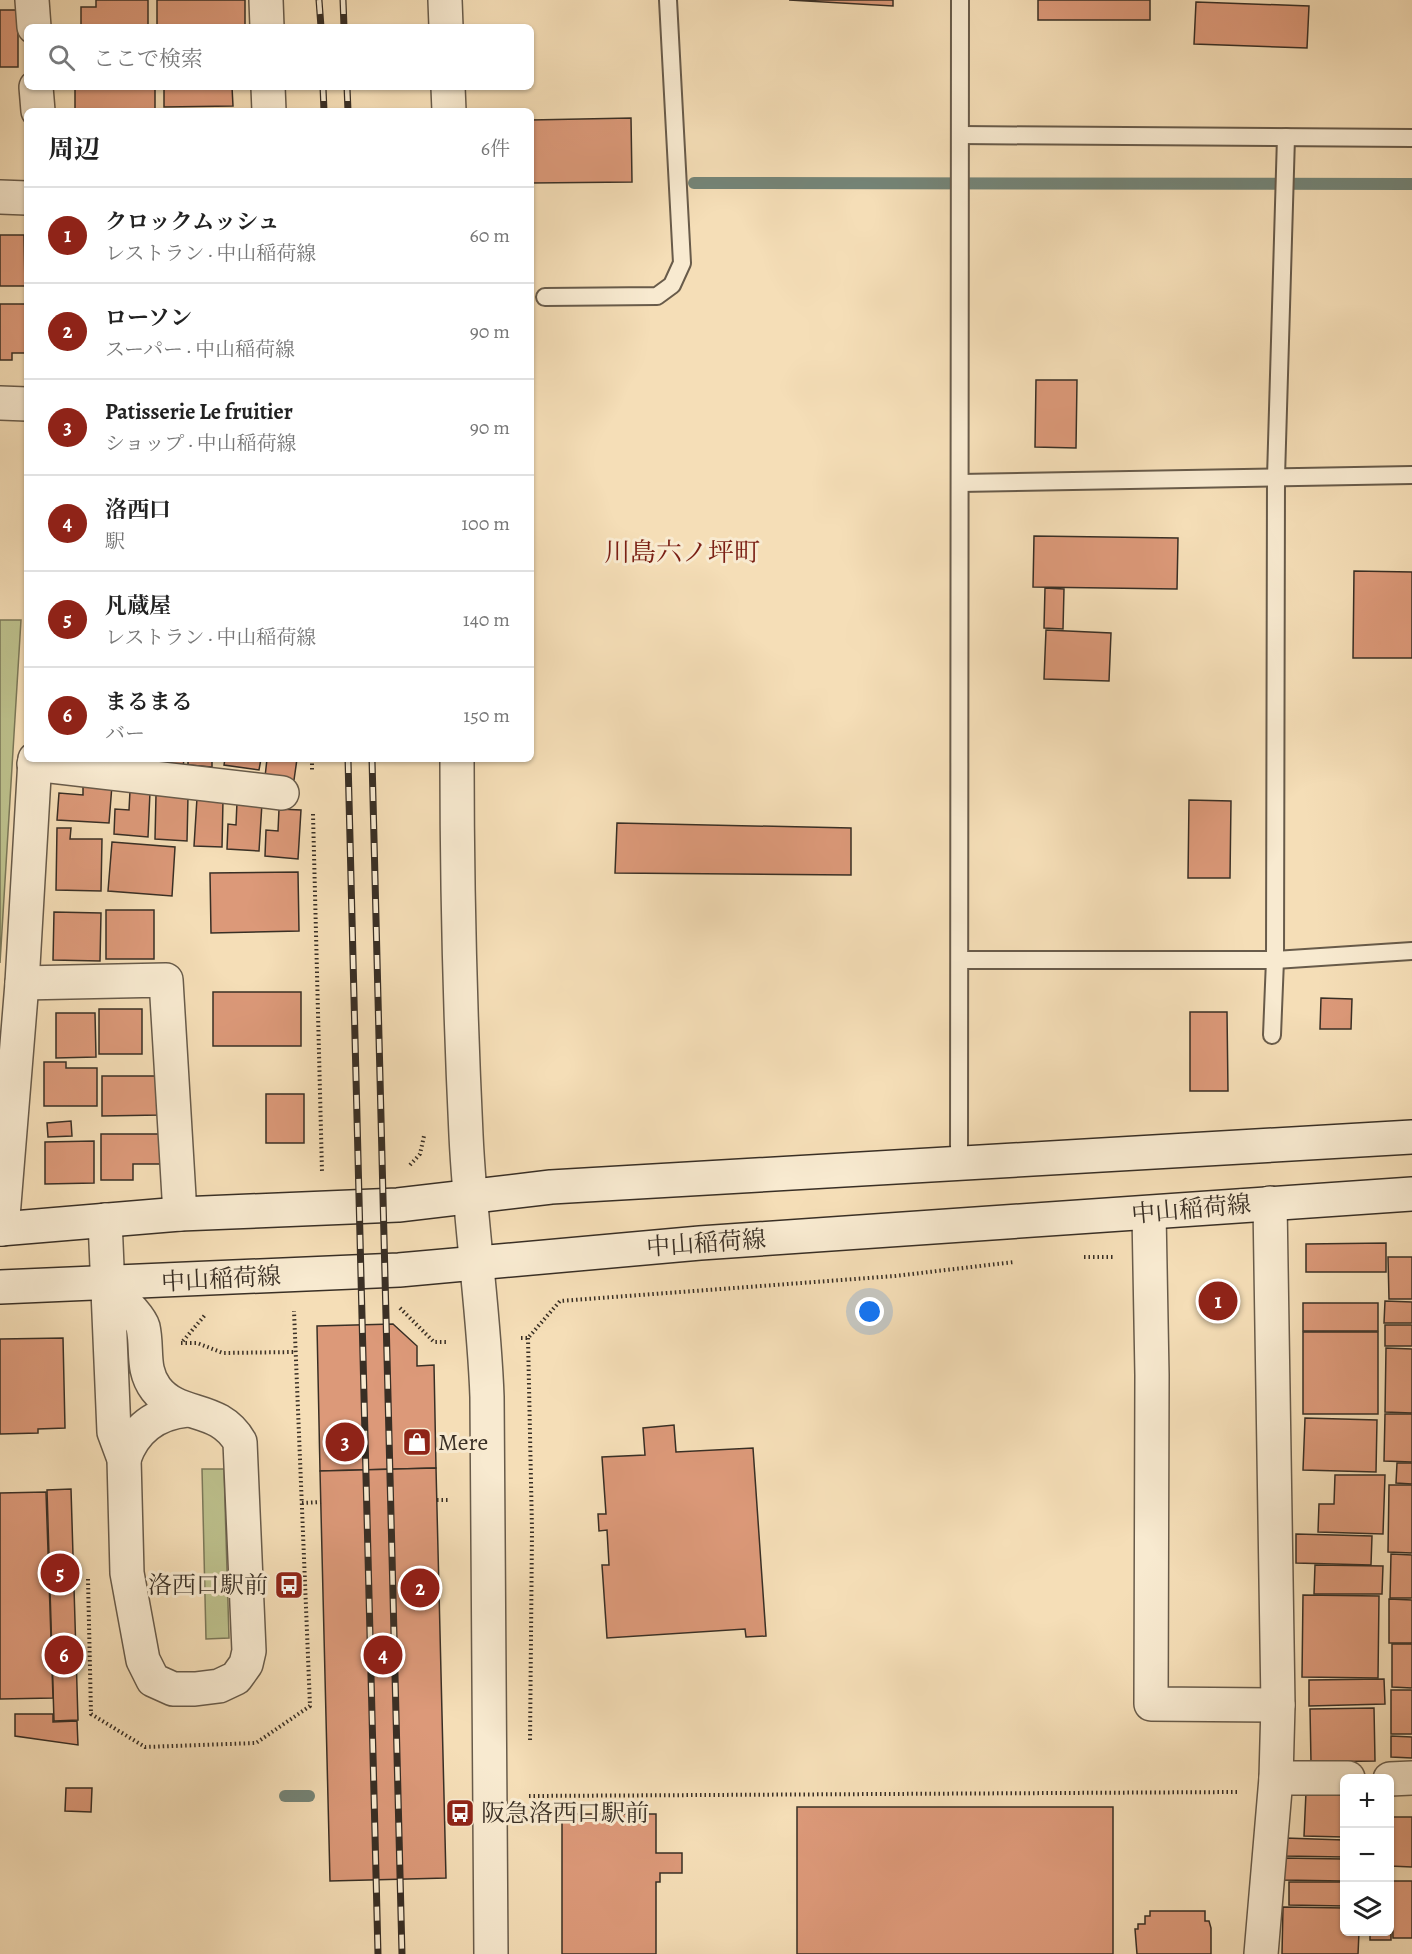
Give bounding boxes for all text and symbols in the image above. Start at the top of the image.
search box [24,24,534,90]
icon: search [45,41,78,74]
text: ここで検索 [93,44,203,74]
text: 周辺 [48,132,100,167]
text: 6件 [481,135,510,162]
text: クロックムッシュ [105,207,279,237]
text: 1 [64,222,71,249]
text: 60 m [470,222,510,249]
text: レストラン · 中山稲荷線 [105,240,316,267]
text: ローソン [105,303,192,333]
text: 2 [63,318,72,345]
text: 90 m [470,318,510,345]
text: スーパー · 中山稲荷線 [105,336,295,363]
text: Patisserie Le fruitier [105,397,293,427]
text: 3 [63,414,72,441]
text: 90 m [470,414,510,441]
text: ショップ · 中山稲荷線 [105,430,296,457]
text: 洛西口 [105,495,171,525]
text: 4 [63,510,72,537]
text: 100 m [461,510,510,537]
text: 駅 [105,528,125,555]
district label: 川島六ノ坪町 [604,535,760,570]
text: 凡蔵屋 [105,591,171,621]
text: 5 [63,606,72,633]
text: 140 m [463,606,510,633]
text: レストラン · 中山稲荷線 [105,624,316,651]
text: まるまる [105,687,193,717]
text: 6 [63,702,72,729]
text: 150 m [463,702,510,729]
text: バー [105,720,145,747]
street label: 中山稲荷線 [1130,1188,1252,1230]
street label: 中山稲荷線 [645,1223,767,1263]
street label: 中山稲荷線 [160,1260,282,1298]
pin: 1 [1198,1278,1238,1324]
your location [855,1297,884,1326]
pin: 3 [326,1420,364,1464]
shop icon: Mere [401,1426,433,1458]
place label: Mere [438,1426,488,1458]
pin: 5 [40,1550,80,1596]
pin: 2 [400,1566,440,1610]
place label: 洛西口駅前 [148,1569,268,1601]
bus stop icon: 洛西口駅前 [273,1569,305,1601]
pin: 6 [44,1632,84,1678]
pin: 4 [364,1632,403,1678]
map controls [1340,1774,1394,1936]
button: + [1340,1774,1394,1828]
bus stop icon: 阪急洛西口駅前 [444,1797,476,1829]
place label: 阪急洛西口駅前 [481,1797,649,1829]
button: − [1340,1828,1394,1882]
button: layers [1340,1882,1394,1936]

